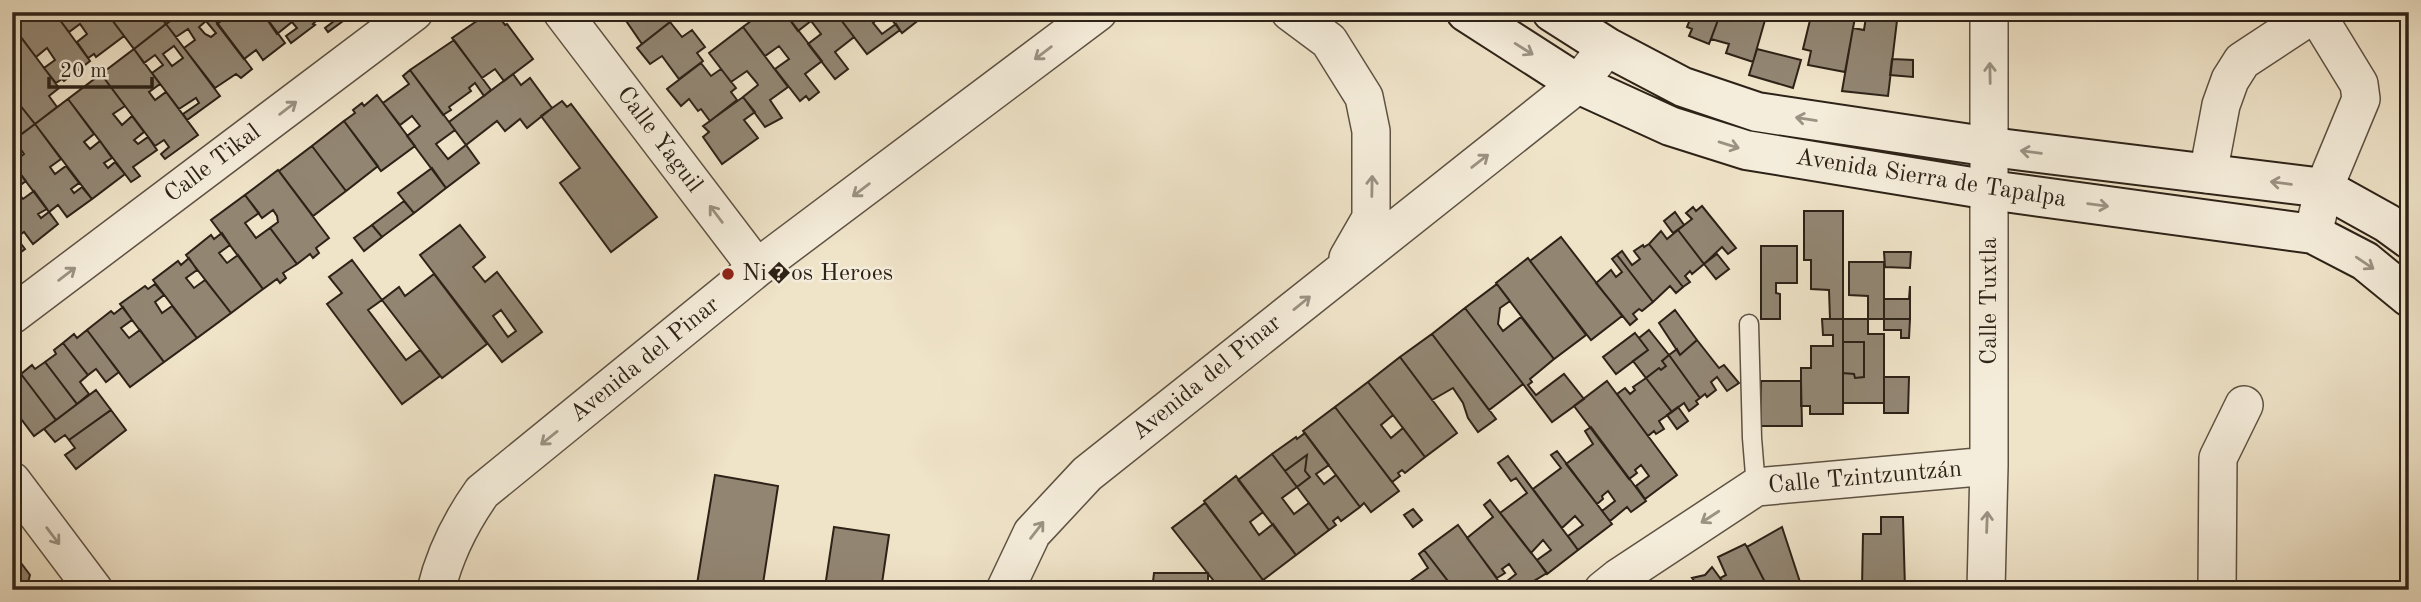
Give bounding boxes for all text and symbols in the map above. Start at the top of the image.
one-way arrow [1513,42,1533,56]
scale bar [49,46,152,90]
one-way arrow [1034,46,1053,61]
text: 20 m [60,61,107,82]
one-way arrow [1983,62,1997,85]
street label: Calle Yaguil [612,83,706,197]
one-way arrow [278,100,296,115]
one-way arrow [1795,113,1818,126]
street label: Calle Tikal [161,120,265,208]
one-way arrow [1717,139,1739,152]
street label: Avenida Sierra de Tapalpa [1794,146,2068,212]
one-way arrow [2020,146,2043,159]
one-way arrow [1470,154,1489,169]
one-way arrow [1365,175,1379,198]
one-way arrow [2270,176,2293,189]
one-way arrow [852,182,871,197]
one-way arrow [2086,199,2109,212]
one-way arrow [708,205,723,224]
street label: Calle Tuxtla [1978,237,2002,365]
one-way arrow [2355,256,2374,270]
place label: Ni�os Heroes [742,261,893,286]
marker: Ni�os Heroes [720,266,736,282]
one-way arrow [57,267,76,281]
street label: Avenida del Pinar [566,293,724,427]
one-way arrow [1292,295,1310,310]
street label: Avenida del Pinar [1128,311,1286,445]
one-way arrow [540,430,558,445]
street label: Calle Tzintzuntzán [1767,458,1963,498]
one-way arrow [1701,510,1720,525]
one-way arrow [1981,510,1994,533]
one-way arrow [1029,521,1044,539]
one-way arrow [45,526,60,545]

